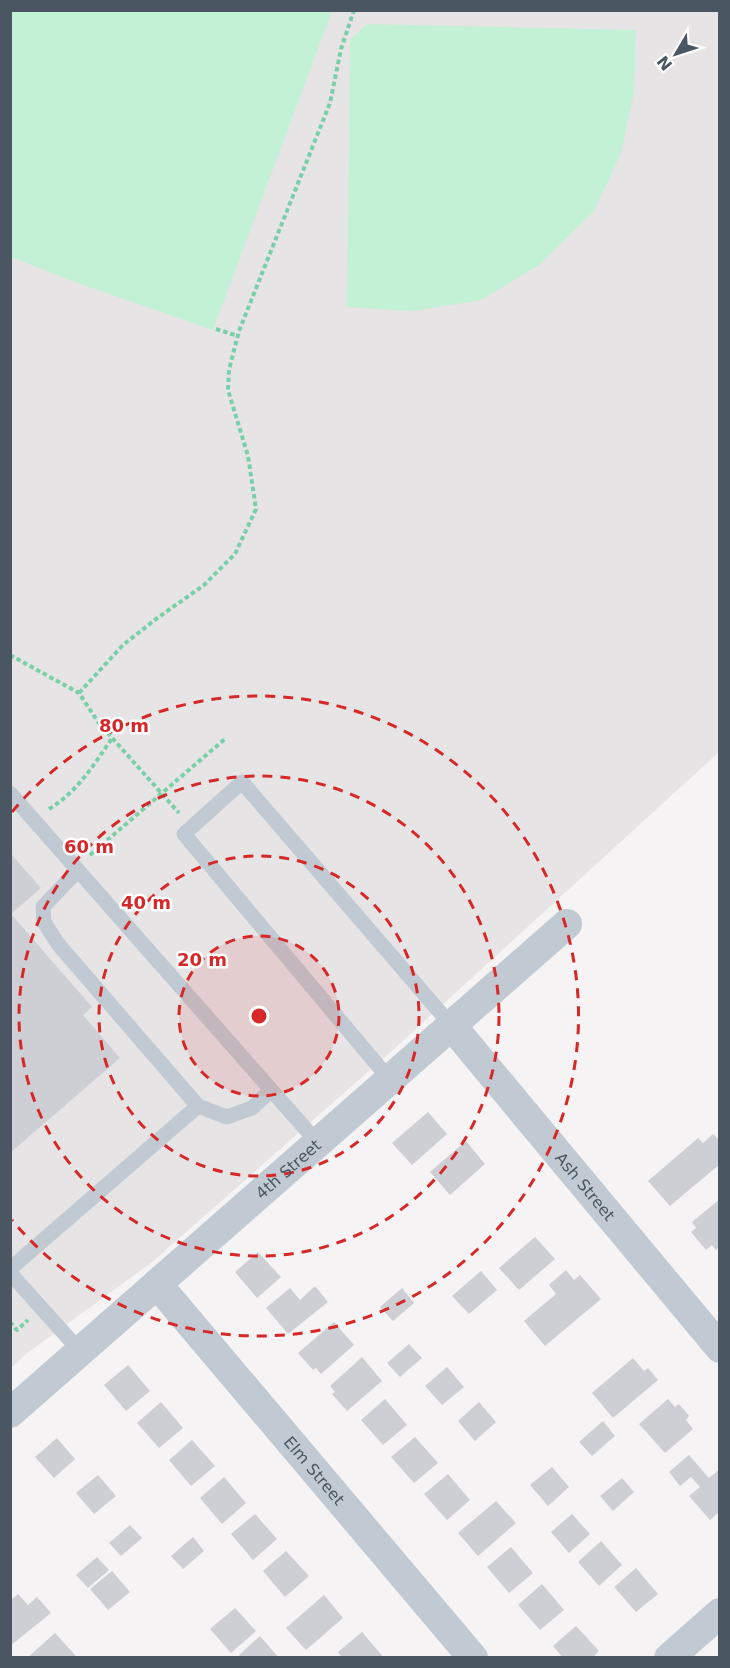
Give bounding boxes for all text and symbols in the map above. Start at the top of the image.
north arrow [646,24,706,84]
text: N [653,52,676,74]
text: 80 m [99,715,149,736]
text: 60 m [64,836,114,857]
text: 40 m [121,892,171,913]
text: 20 m [177,949,227,970]
centre of rings [249,1006,269,1026]
street label: 4th Street [252,1136,325,1203]
street label: Ash Street [551,1149,619,1225]
street label: Elm Street [280,1433,348,1509]

